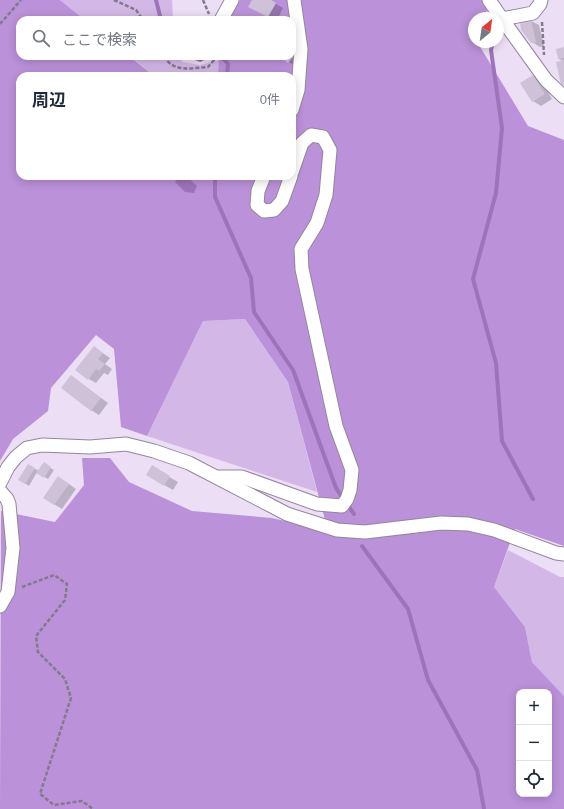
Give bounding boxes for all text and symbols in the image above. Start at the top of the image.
north arrow [468,12,504,48]
search box [16,16,296,60]
icon: search [30,27,52,49]
text: ここで検索 [62,31,137,48]
text: 周辺 [32,91,66,110]
text: 0件 [260,92,280,107]
map controls [516,689,552,797]
button: + [516,689,552,725]
button: − [516,725,552,761]
button: locate [516,761,552,797]

